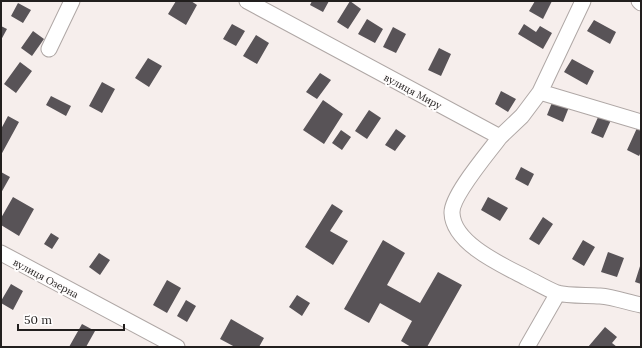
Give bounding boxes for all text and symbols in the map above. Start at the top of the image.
street label: вулиця Миру [382,71,444,112]
street label: вулиця Озерна [11,256,81,301]
scale bar [18,306,124,332]
text: 50 m [24,312,52,327]

